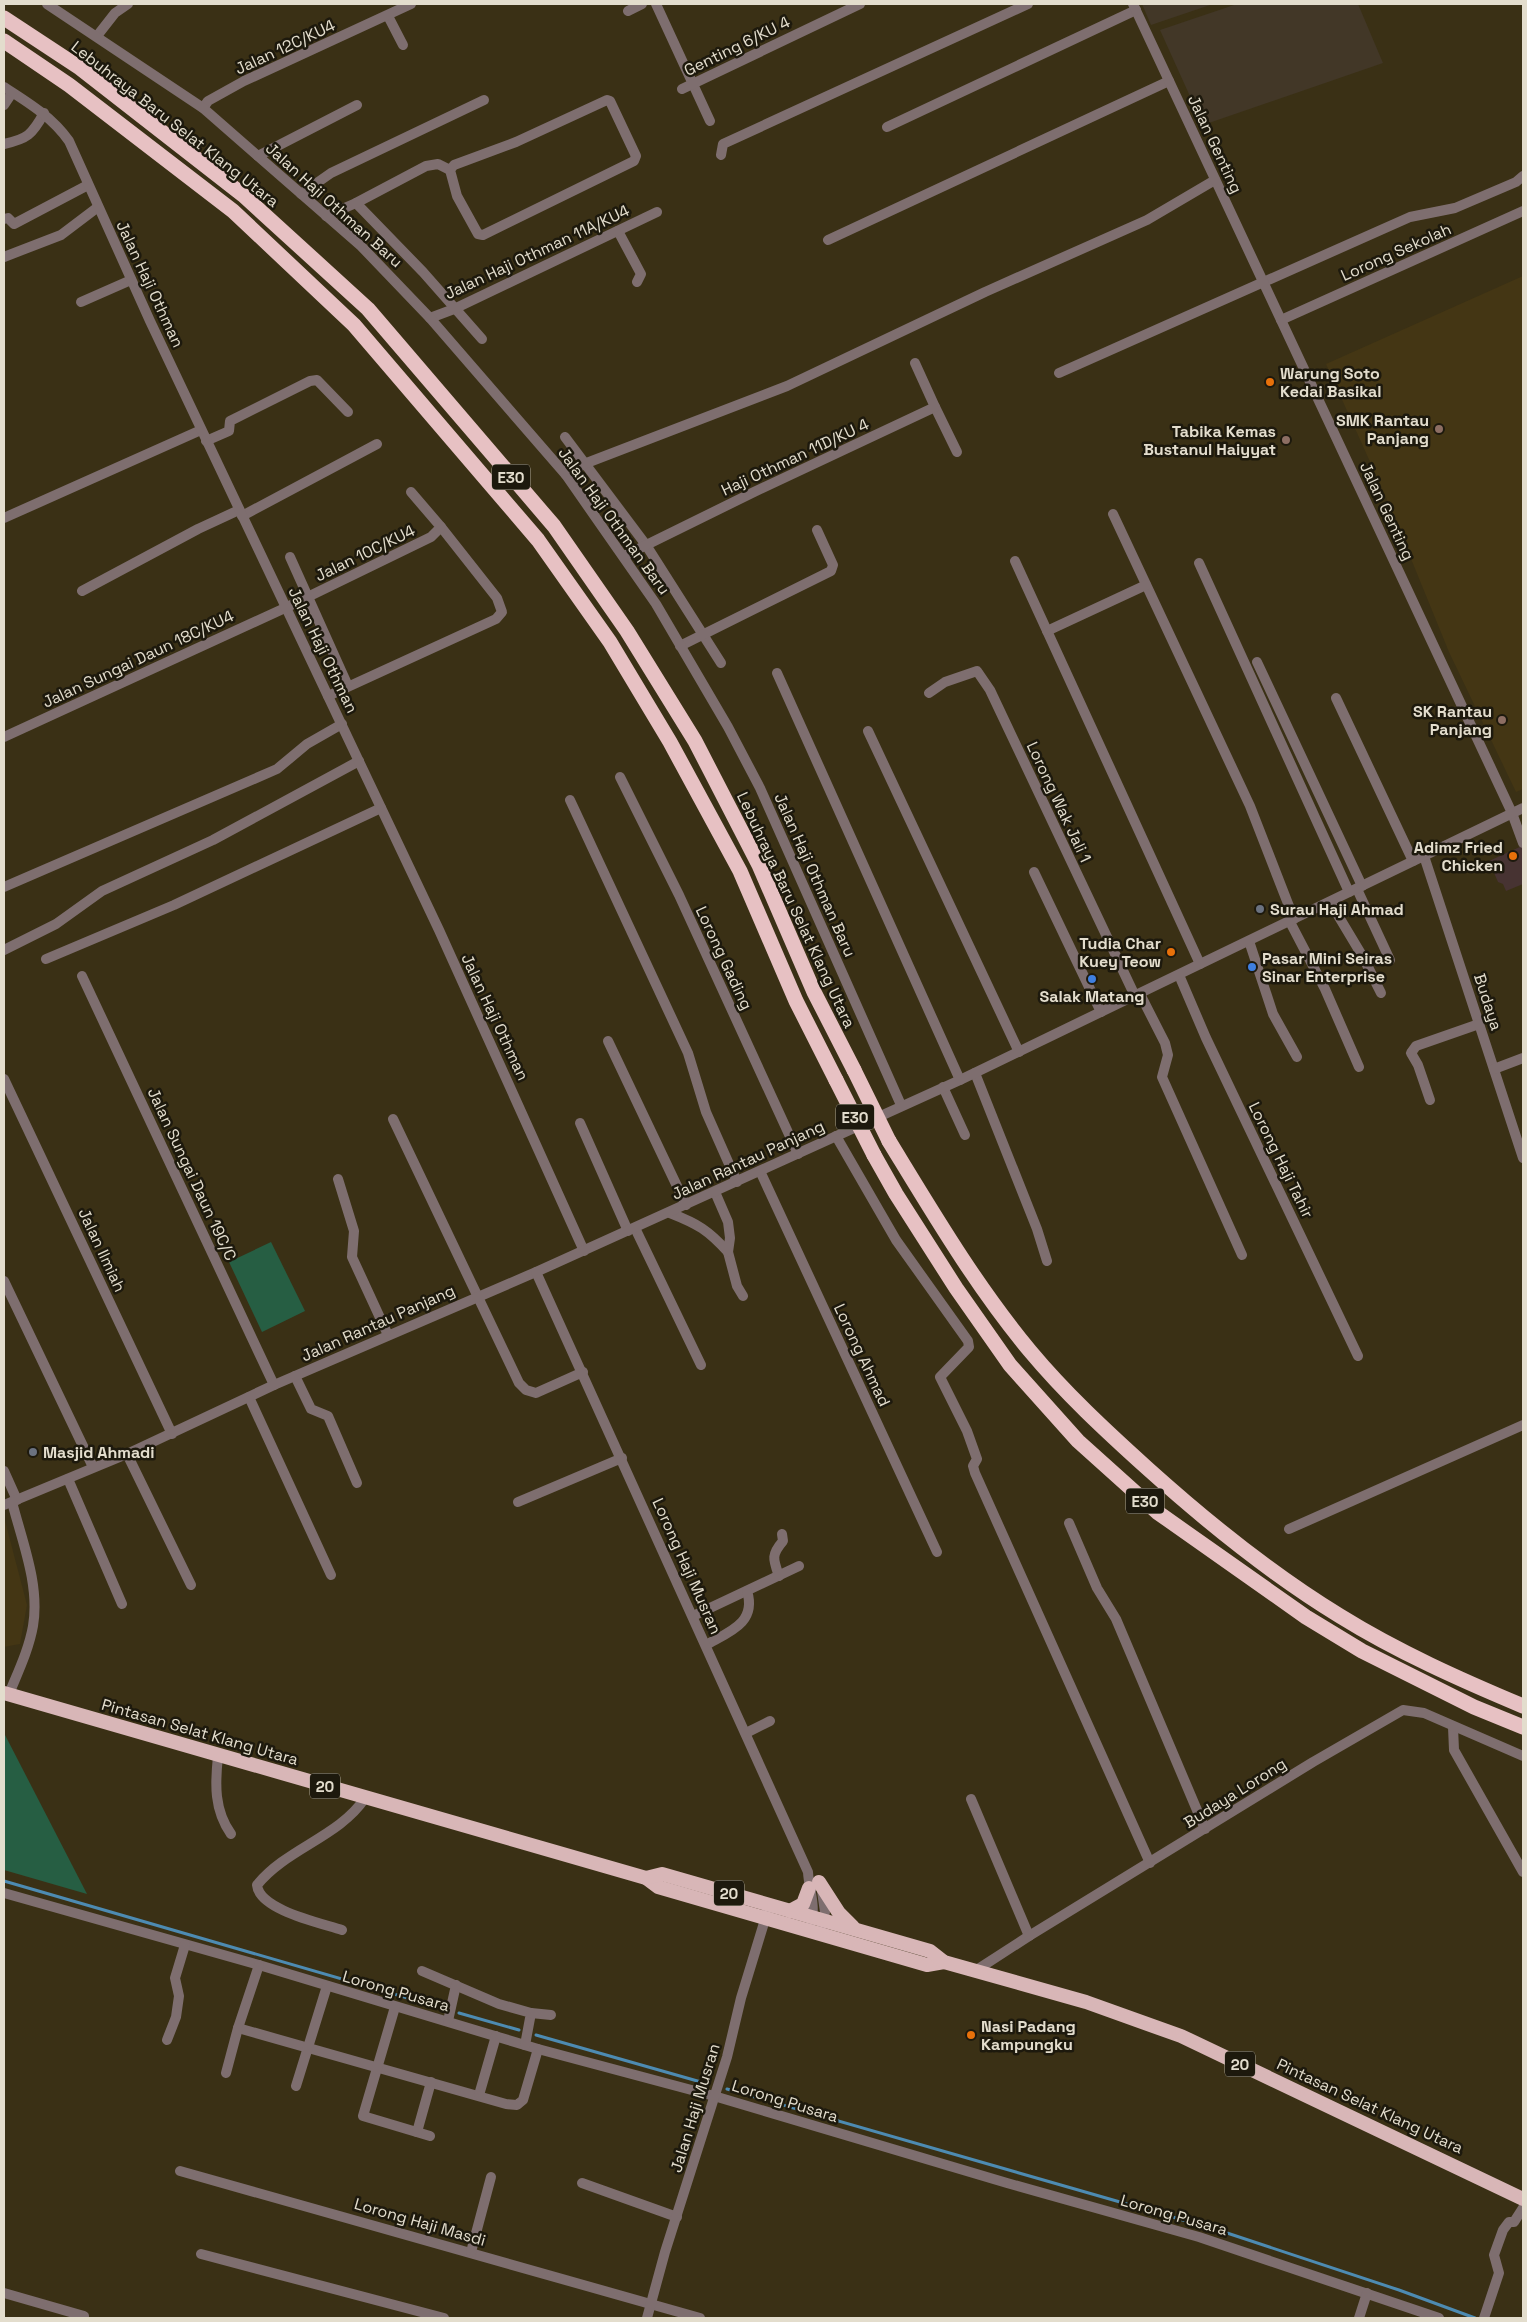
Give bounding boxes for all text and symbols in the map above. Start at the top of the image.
street label: Genting 6/KU 4 [681,11,793,81]
street label: Jalan 12C/KU4 [231,15,339,79]
street label: Lebuhraya Baru Selat Klang Utara [67,36,283,212]
street label: Jalan Genting [1183,91,1247,197]
street label: Jalan Haji Othman Baru [261,138,407,272]
street label: Jalan Haji Othman 11A/KU4 [441,200,633,304]
street label: Jalan Haji Othman [111,217,189,351]
street label: Lorong Sekolah [1338,218,1454,286]
place label: Warung Soto Kedai Basikal [1280,363,1382,402]
marker: Warung Soto Kedai Basikal [1264,376,1276,388]
place label: SMK Rantau Panjang [1336,410,1429,449]
street label: Haji Othman 11D/KU 4 [718,414,872,500]
place label: Tabika Kemas Bustanul Haiyyat [1143,421,1276,460]
marker: SMK Rantau Panjang [1433,423,1445,435]
marker: Tabika Kemas Bustanul Haiyyat [1280,434,1292,446]
street label: Jalan Haji Othman Baru [553,443,675,599]
street label: Jalan Genting [1355,458,1419,564]
road number: E30 [492,464,530,490]
street label: Jalan 10C/KU4 [311,520,419,586]
street label: Jalan Haji Othman [283,584,363,716]
street label: Jalan Sungai Daun 18C/KU4 [39,605,237,713]
place label: SK Rantau Panjang [1413,701,1492,740]
marker: SK Rantau Panjang [1496,714,1508,726]
street label: Lorong Wak Jali 1 [1022,738,1096,866]
street label: Lebuhraya Baru Selat Klang Utara [732,789,860,1031]
street label: Jalan Haji Othman Baru [769,790,861,960]
place label: Adimz Fried Chicken [1414,837,1503,876]
marker: Adimz Fried Chicken [1507,850,1519,862]
place label: Surau Haji Ahmad [1270,899,1404,920]
street label: Lorong Gading [691,903,757,1013]
marker: Surau Haji Ahmad [1254,903,1266,915]
place label: Tudia Char Kuey Teow [1079,933,1161,972]
marker: Tudia Char Kuey Teow [1165,946,1177,958]
place label: Pasar Mini Seiras Sinar Enterprise [1262,948,1392,987]
street label: Jalan Haji Othman [456,950,534,1084]
marker: Pasar Mini Seiras Sinar Enterprise [1246,961,1258,973]
street label: Budaya [1469,971,1507,1033]
marker: Salak Matang [1086,973,1098,985]
place label: Salak Matang [1040,986,1144,1007]
street label: Jalan Sungai Daun 19C/C [143,1084,241,1264]
street label: Lorong Haji Tahir [1244,1098,1318,1222]
road number: E30 [836,1104,874,1130]
street label: Jalan Rantau Panjang [668,1115,828,1205]
street label: Jalan Ilmiah [73,1205,131,1295]
street label: Jalan Rantau Panjang [298,1280,458,1366]
street label: Lorong Ahmad [829,1300,895,1410]
place label: Masjid Ahmadi [43,1442,155,1463]
marker: Masjid Ahmadi [27,1446,39,1458]
road number: E30 [1126,1488,1164,1514]
street label: Lorong Haji Musran [648,1495,726,1637]
street label: Pintasan Selat Klang Utara [99,1694,301,1770]
street label: Budaya Lorong [1180,1753,1290,1833]
road number: 20 [310,1774,340,1798]
road number: 20 [714,1880,744,1906]
street label: Lorong Pusara [340,1966,452,2016]
place label: Nasi Padang Kampungku [981,2016,1076,2055]
marker: Nasi Padang Kampungku [965,2029,977,2041]
street label: Jalan Haji Musran [665,2041,725,2175]
road number: 20 [1225,2052,1255,2076]
street label: Pintasan Selat Klang Utara [1273,2053,1467,2159]
street label: Lorong Pusara [729,2075,841,2127]
street label: Lorong Pusara [1118,2190,1230,2240]
street label: Lorong Haji Masdi [352,2193,488,2251]

